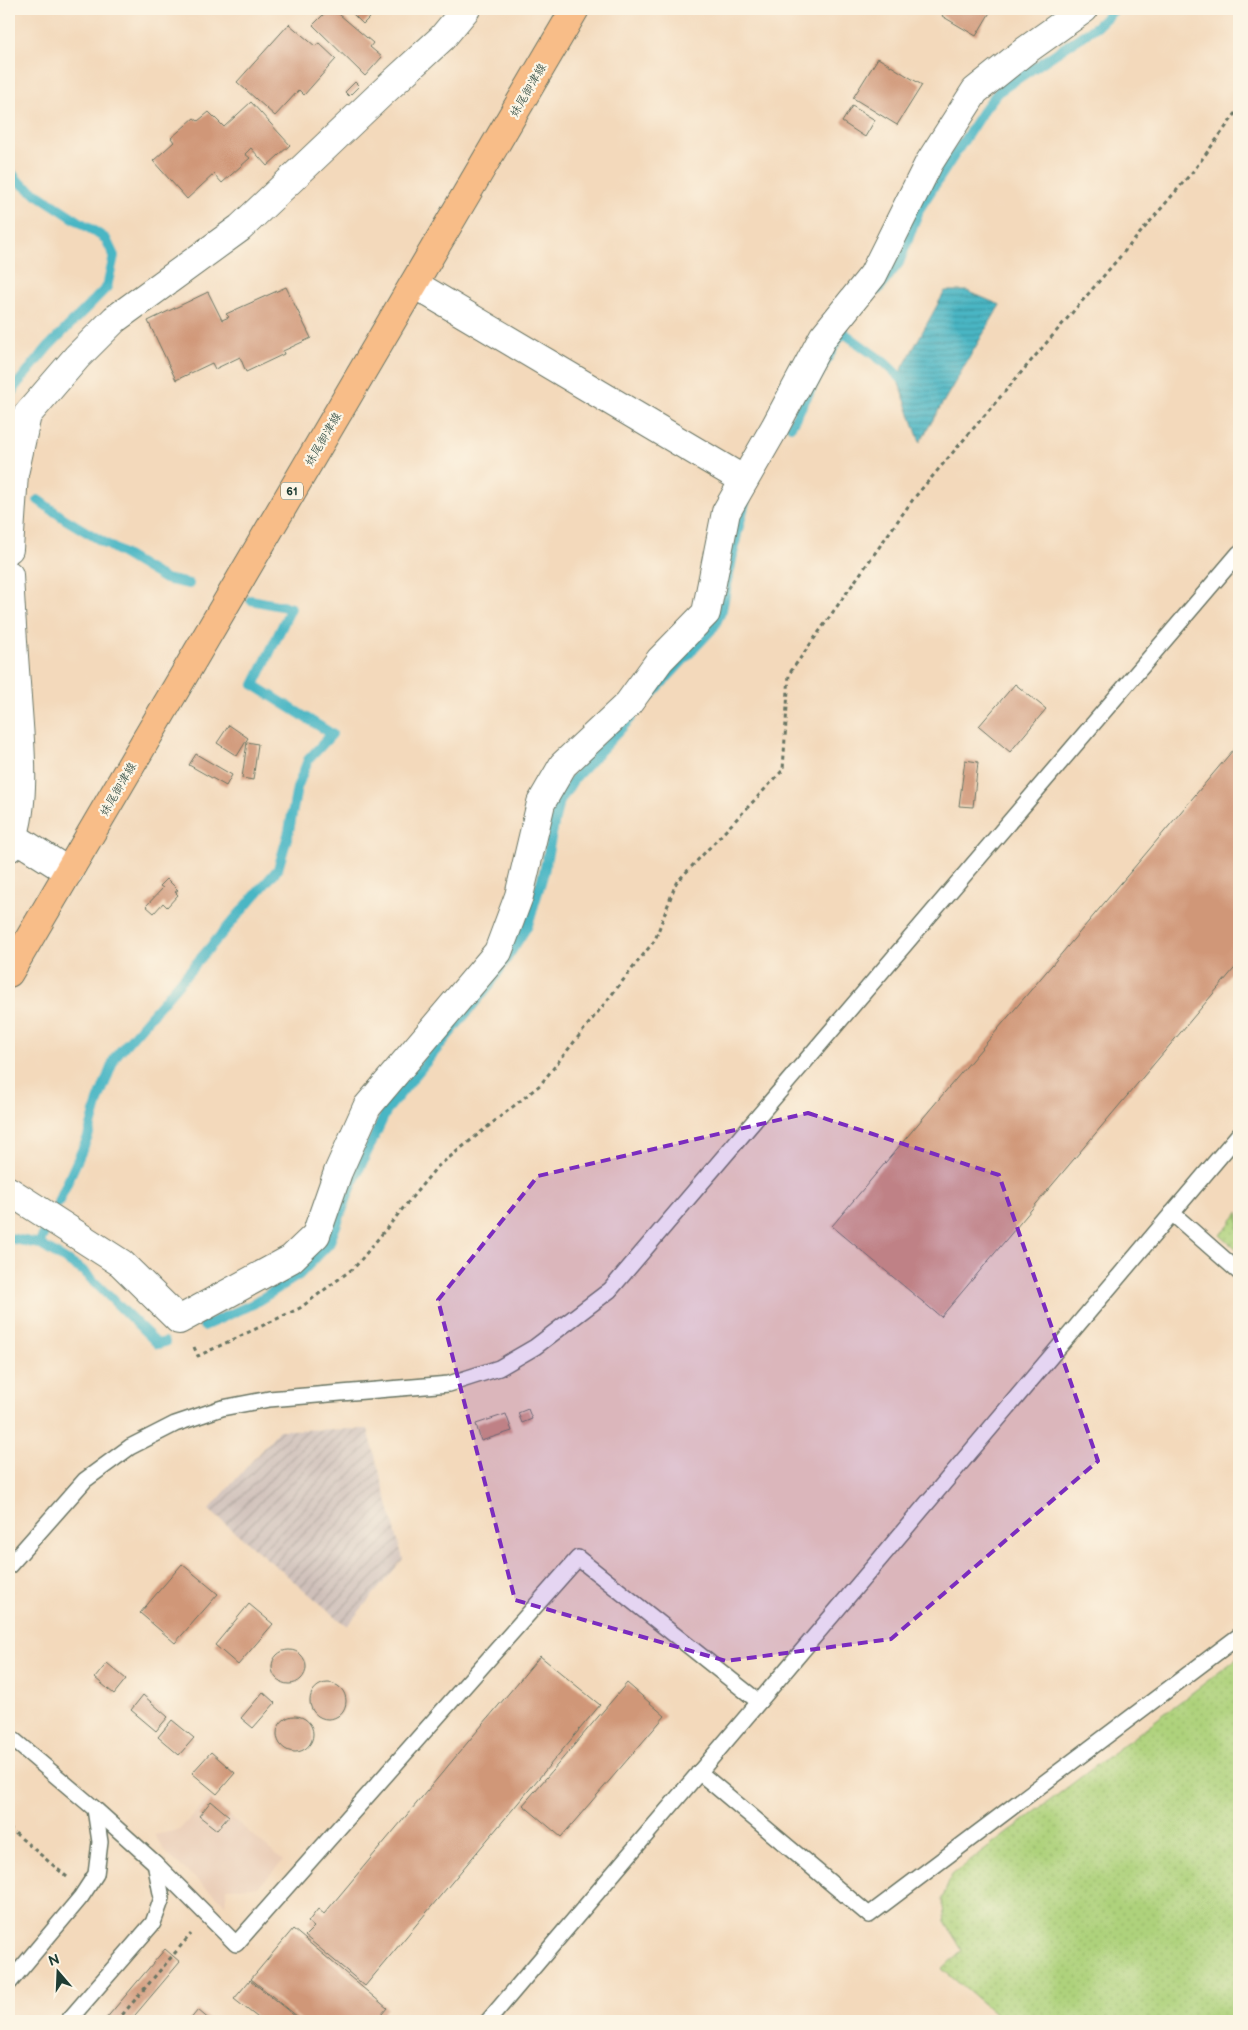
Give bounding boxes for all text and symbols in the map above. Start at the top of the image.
street label: 妹尾御津線 [507,61,550,120]
street label: 妹尾御津線 [302,410,345,469]
road number: 61 [281,482,303,500]
street label: 妹尾御津線 [97,760,140,819]
north arrow [32,1948,82,1998]
text: N [46,1950,62,1970]

